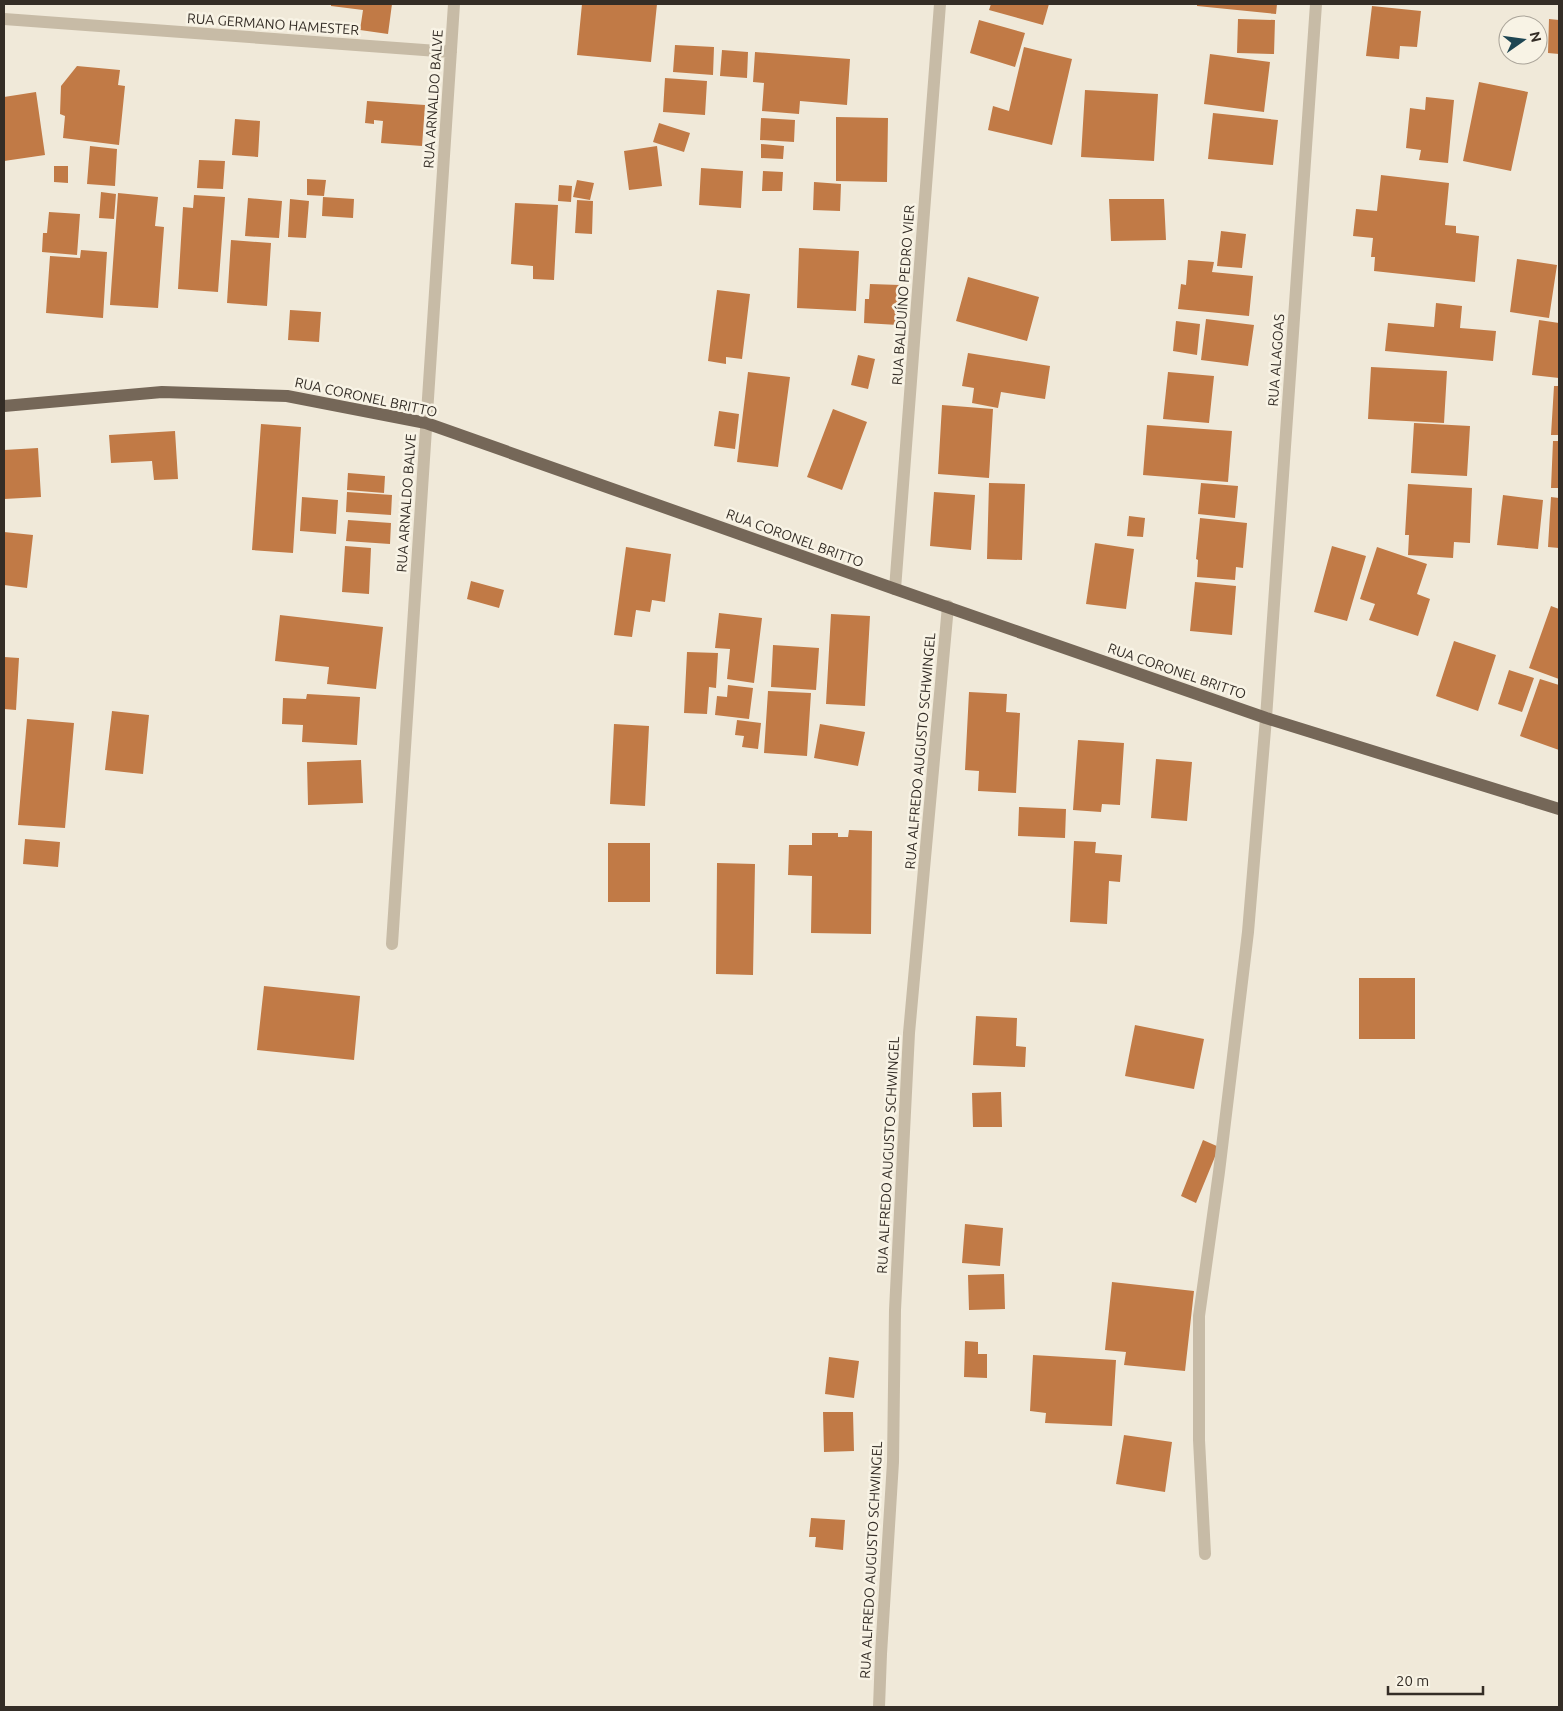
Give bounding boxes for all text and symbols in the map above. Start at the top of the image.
street label: RUA GERMANO HAMESTER [186,10,360,38]
north arrow [1498,15,1548,65]
street label: RUA ARNALDO BALVE [420,29,446,169]
text: N [1527,30,1545,44]
street label: RUA BALDUÍNO PEDRO VIER [888,204,917,386]
street label: RUA ALAGOAS [1265,313,1287,407]
street label: RUA CORONEL BRITTO [293,374,439,420]
street label: RUA ARNALDO BALVE [393,433,419,573]
street label: RUA CORONEL BRITTO [724,506,866,570]
street label: RUA ALFREDO AUGUSTO SCHWINGEL [902,632,938,870]
street label: RUA CORONEL BRITTO [1106,640,1248,702]
street label: RUA ALFREDO AUGUSTO SCHWINGEL [874,1036,902,1274]
street label: RUA ALFREDO AUGUSTO SCHWINGEL [857,1441,885,1679]
scale bar [1388,1664,1483,1696]
text: 20 m [1396,1672,1429,1689]

